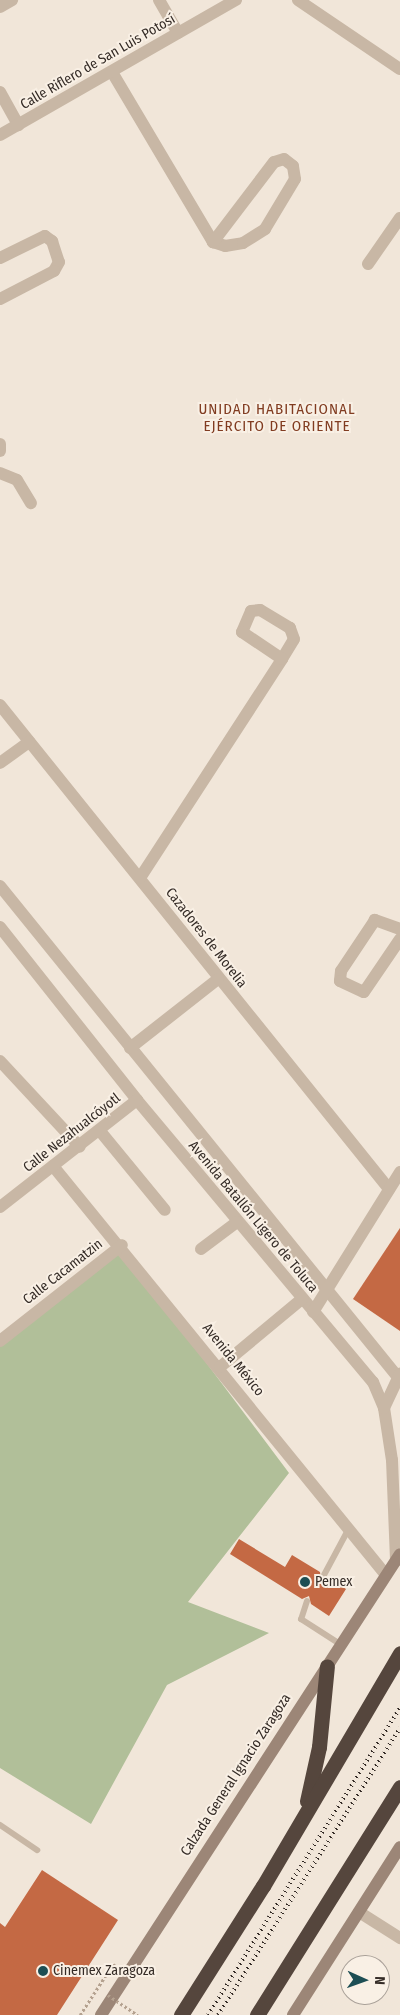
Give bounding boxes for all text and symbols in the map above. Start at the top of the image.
street label: Calle Riflero de San Luis Potosí [18,11,178,113]
district label: UNIDAD HABITACIONAL EJÉRCITO DE ORIENTE [196,400,358,435]
street label: Cazadores de Morelia [162,885,250,991]
street label: Calle Nezahualcóyotl [20,1090,124,1176]
street label: Avenida Batallón Ligero de Toluca [185,1138,321,1296]
street label: Calle Cacamatzin [20,1236,106,1308]
street label: Avenida México [199,1320,267,1400]
place label: Pemex [315,1574,353,1590]
marker: Pemex [299,1576,311,1588]
street label: Calzada General Ignacio Zaragoza [177,1691,295,1859]
north arrow [340,1955,390,2005]
place label: Cinemex Zaragoza [53,1963,155,1979]
marker: Cinemex Zaragoza [37,1965,49,1977]
text: N [371,1976,388,1985]

